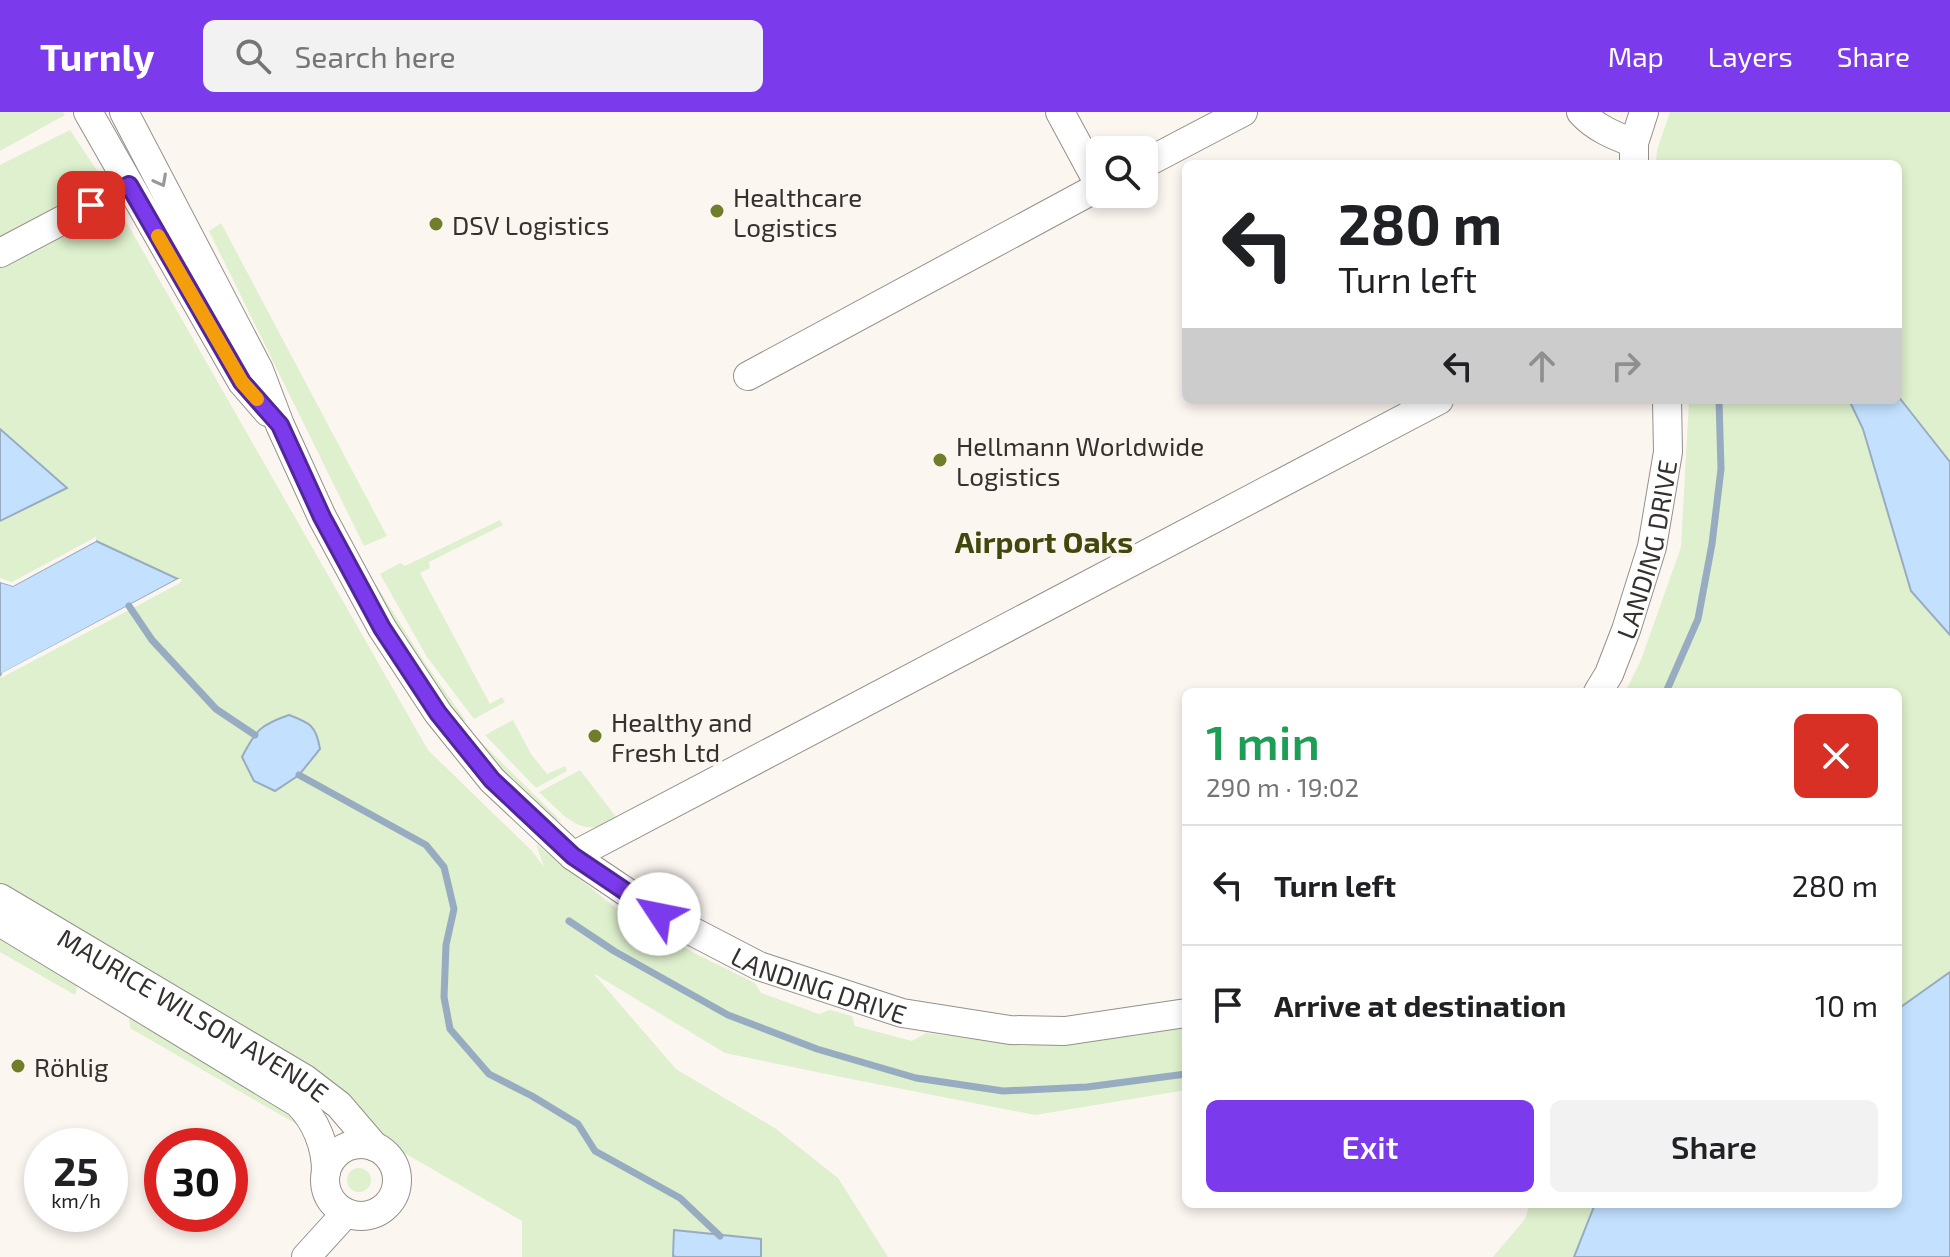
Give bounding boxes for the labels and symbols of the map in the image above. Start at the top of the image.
pin [57,171,125,239]
one-way arrow [151,173,166,188]
place label: Healthcare Logistics [733,181,862,242]
marker: Healthcare Logistics [708,202,726,220]
place label: DSV Logistics [452,209,609,240]
marker: DSV Logistics [427,215,445,233]
place label: Hellmann Worldwide Logistics [956,430,1204,491]
marker: Hellmann Worldwide Logistics [931,451,949,469]
street label: LANDING DRIVE [1609,457,1682,643]
district label: Airport Oaks [955,523,1133,559]
place label: Healthy and Fresh Ltd [611,706,752,767]
marker: Healthy and Fresh Ltd [586,727,604,745]
position arrow [617,872,701,956]
street label: MAURICE WILSON AVENUE [53,921,335,1107]
street label: LANDING DRIVE [727,939,911,1029]
place label: Röhlig [34,1051,109,1082]
marker: Röhlig [9,1057,27,1075]
speed limit sign: 30 [144,1128,248,1232]

